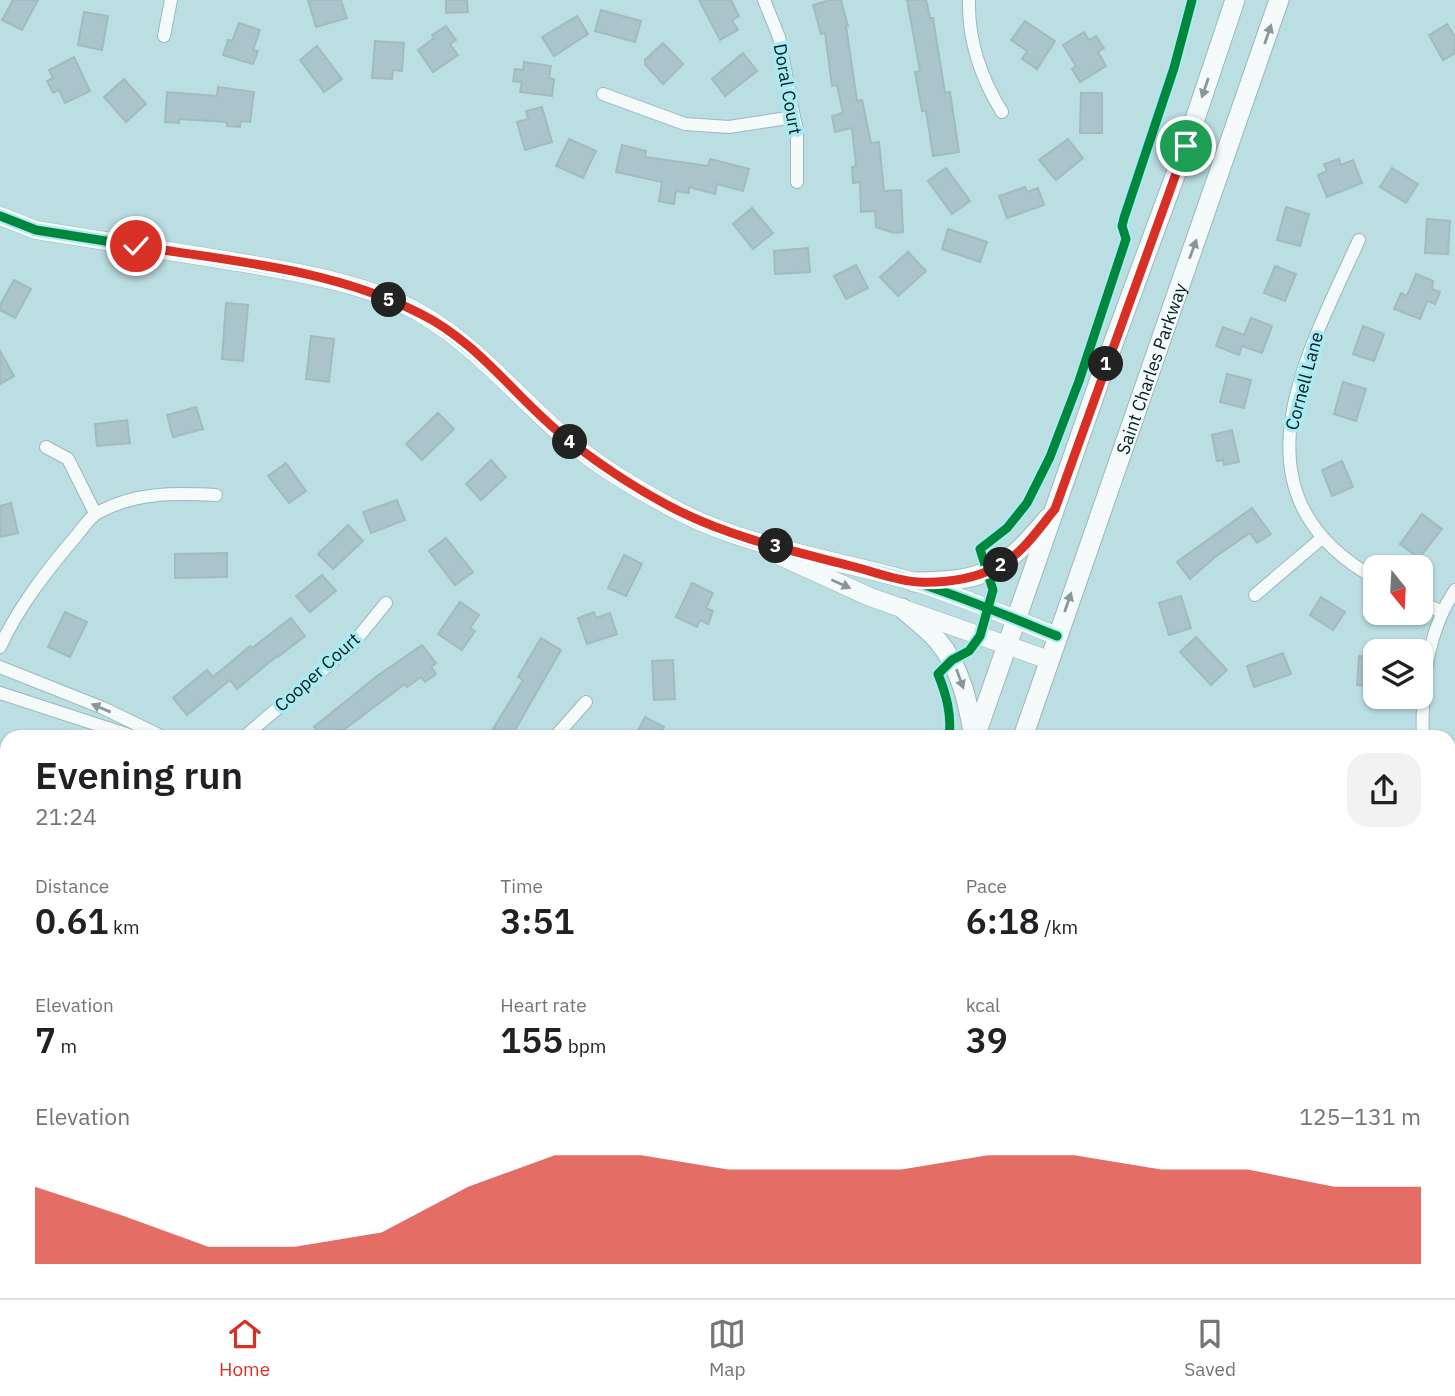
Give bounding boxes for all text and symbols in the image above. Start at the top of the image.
one-way arrow [1263,24,1274,45]
street label: Doral Court [769,42,807,136]
one-way arrow [1199,78,1210,99]
pin [1156,116,1216,176]
icon: arrive [1167,127,1205,165]
pin [106,216,166,276]
icon: check [117,227,155,265]
one-way arrow [1188,239,1199,260]
street label: Saint Charles Parkway [1111,280,1191,457]
pin: 5 [372,282,406,318]
text: 5 [383,287,394,311]
street label: Cornell Lane [1280,329,1328,433]
pin: 1 [1088,346,1124,382]
text: 1 [1100,351,1111,375]
pin: 4 [552,424,588,460]
text: 4 [564,429,575,453]
pin: 3 [758,528,794,564]
text: 3 [770,533,781,557]
pin: 2 [984,548,1018,582]
text: 2 [995,552,1006,576]
north arrow [1363,555,1433,625]
map controls [1363,555,1433,709]
one-way arrow [831,578,851,590]
one-way arrow [1063,592,1074,613]
street label: Cooper Court [270,628,364,716]
button: layers [1363,639,1433,709]
one-way arrow [954,669,965,690]
one-way arrow [91,702,111,714]
text: Evening run [35,750,243,799]
button: share [1347,753,1421,827]
text: 21:24 [35,801,97,831]
text: Distance [35,874,109,898]
text: Time [500,874,543,898]
text: Pace [966,874,1007,898]
text: 0.61 [35,898,108,944]
text: 3:51 [500,898,575,944]
text: 6:18 [966,898,1040,944]
text: km [108,915,140,939]
text: /km [1040,915,1078,939]
text: Elevation [35,993,114,1017]
text: Heart rate [500,993,587,1017]
text: kcal [966,993,1000,1017]
text: 7 [35,1017,56,1063]
text: 155 [500,1017,563,1063]
text: 39 [966,1017,1008,1063]
text: m [56,1034,77,1058]
text: bpm [563,1034,606,1058]
text: Elevation [35,1101,130,1131]
text: 125–131 m [1299,1101,1421,1131]
tab: Home [219,1315,270,1381]
tab: Map [708,1315,746,1381]
tab: Saved [1184,1315,1236,1381]

